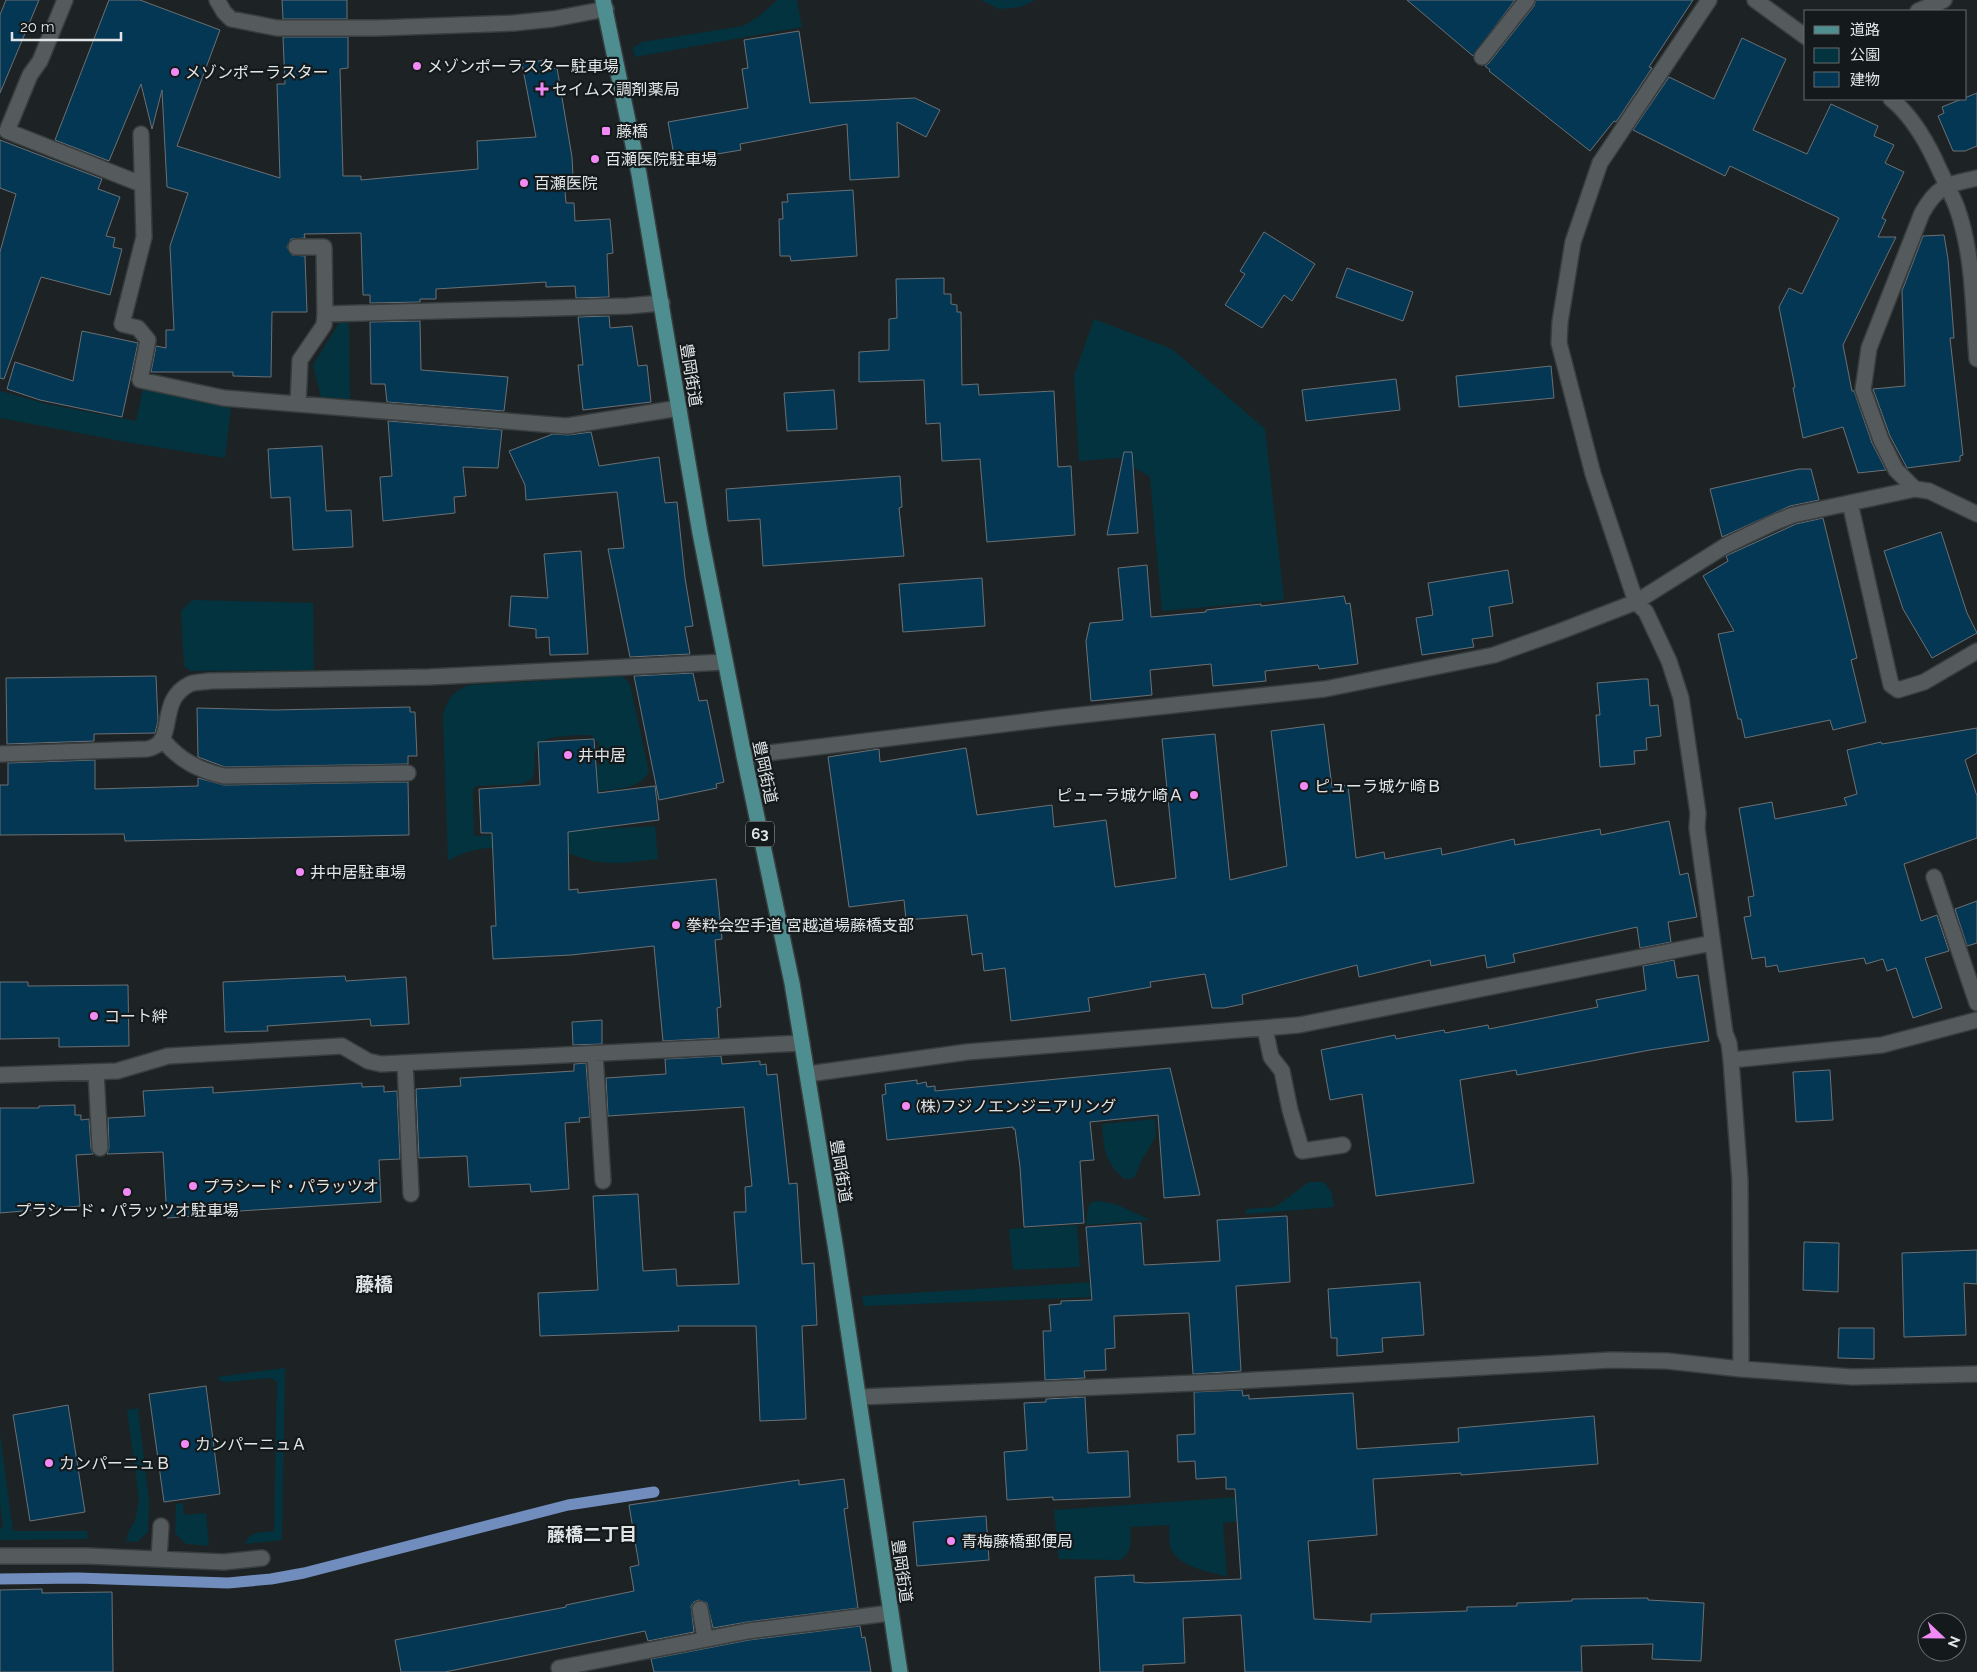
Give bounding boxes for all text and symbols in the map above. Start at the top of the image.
scale bar [12,10,121,42]
legend [1804,10,1967,100]
text: 20 m [20,18,55,36]
text: 道路 [1850,21,1880,39]
text: 公園 [1850,46,1880,64]
place label: メゾンポーラスター駐車場 [427,57,619,76]
marker: メゾンポーラスター駐車場 [411,60,423,72]
place label: メゾンポーラスター [185,63,329,82]
marker: メゾンポーラスター [169,66,181,78]
text: 建物 [1850,71,1880,89]
place label: セイムス調剤薬局 [552,80,680,99]
marker: セイムス調剤薬局 [536,83,548,95]
place label: 藤橋 [616,122,648,141]
marker: 藤橋 [600,125,612,137]
place label: 百瀬医院駐車場 [605,150,717,169]
marker: 百瀬医院駐車場 [589,153,601,165]
place label: 百瀬医院 [534,174,598,193]
marker: 百瀬医院 [518,177,530,189]
street label: 豊岡街道 [677,342,705,408]
street label: 豊岡街道 [749,739,781,805]
place label: 井中居 [578,746,626,765]
marker: 井中居 [562,749,574,761]
place label: ピューラ城ケ崎Ｂ [1314,777,1442,796]
marker: ピューラ城ケ崎Ｂ [1298,780,1310,792]
place label: ピューラ城ケ崎Ａ [1056,786,1184,805]
marker: ピューラ城ケ崎Ａ [1188,789,1200,801]
road number: 63 [746,822,774,846]
place label: 井中居駐車場 [310,863,406,882]
marker: 井中居駐車場 [294,866,306,878]
place label: 拳粋会空手道 宮越道場藤橋支部 [686,916,914,935]
marker: 拳粋会空手道 宮越道場藤橋支部 [670,919,682,931]
place label: コート絆 [104,1007,168,1026]
marker: コート絆 [88,1010,100,1022]
place label: (株)フジノエンジニアリング [916,1097,1116,1116]
marker: (株)フジノエンジニアリング [900,1100,912,1112]
street label: 豊岡街道 [827,1138,855,1204]
place label: プラシード・パラッツオ [203,1177,379,1196]
marker: プラシード・パラッツオ [187,1180,199,1192]
marker: プラシード・パラッツオ駐車場 [121,1186,133,1198]
place label: プラシード・パラッツオ駐車場 [15,1201,239,1220]
district label: 藤橋 [355,1273,393,1295]
place label: カンパーニュＡ [195,1435,307,1454]
marker: カンパーニュＡ [179,1438,191,1450]
place label: カンパーニュＢ [59,1454,171,1473]
marker: カンパーニュＢ [43,1457,55,1469]
district label: 藤橋二丁目 [547,1524,637,1545]
place label: 青梅藤橋郵便局 [961,1532,1073,1551]
marker: 青梅藤橋郵便局 [945,1535,957,1547]
street label: 豊岡街道 [888,1538,916,1604]
north arrow [1917,1612,1967,1662]
text: N [1945,1634,1963,1650]

